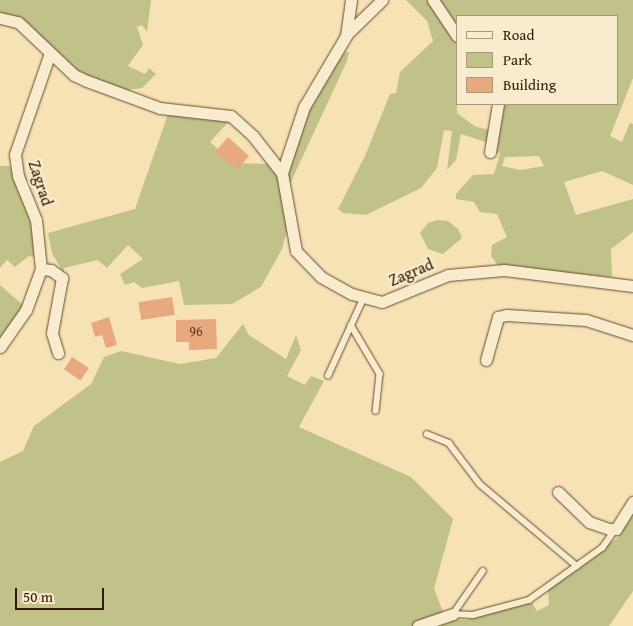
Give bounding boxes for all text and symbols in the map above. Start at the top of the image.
legend [456,15,618,105]
text: Road [503,24,534,45]
text: Park [503,49,532,70]
text: Building [503,74,556,95]
street label: Zagrad [25,158,57,208]
street label: Zagrad [386,254,436,290]
house number: 96 [189,323,203,339]
scale bar [18,578,106,610]
text: 50 m [23,586,53,607]

